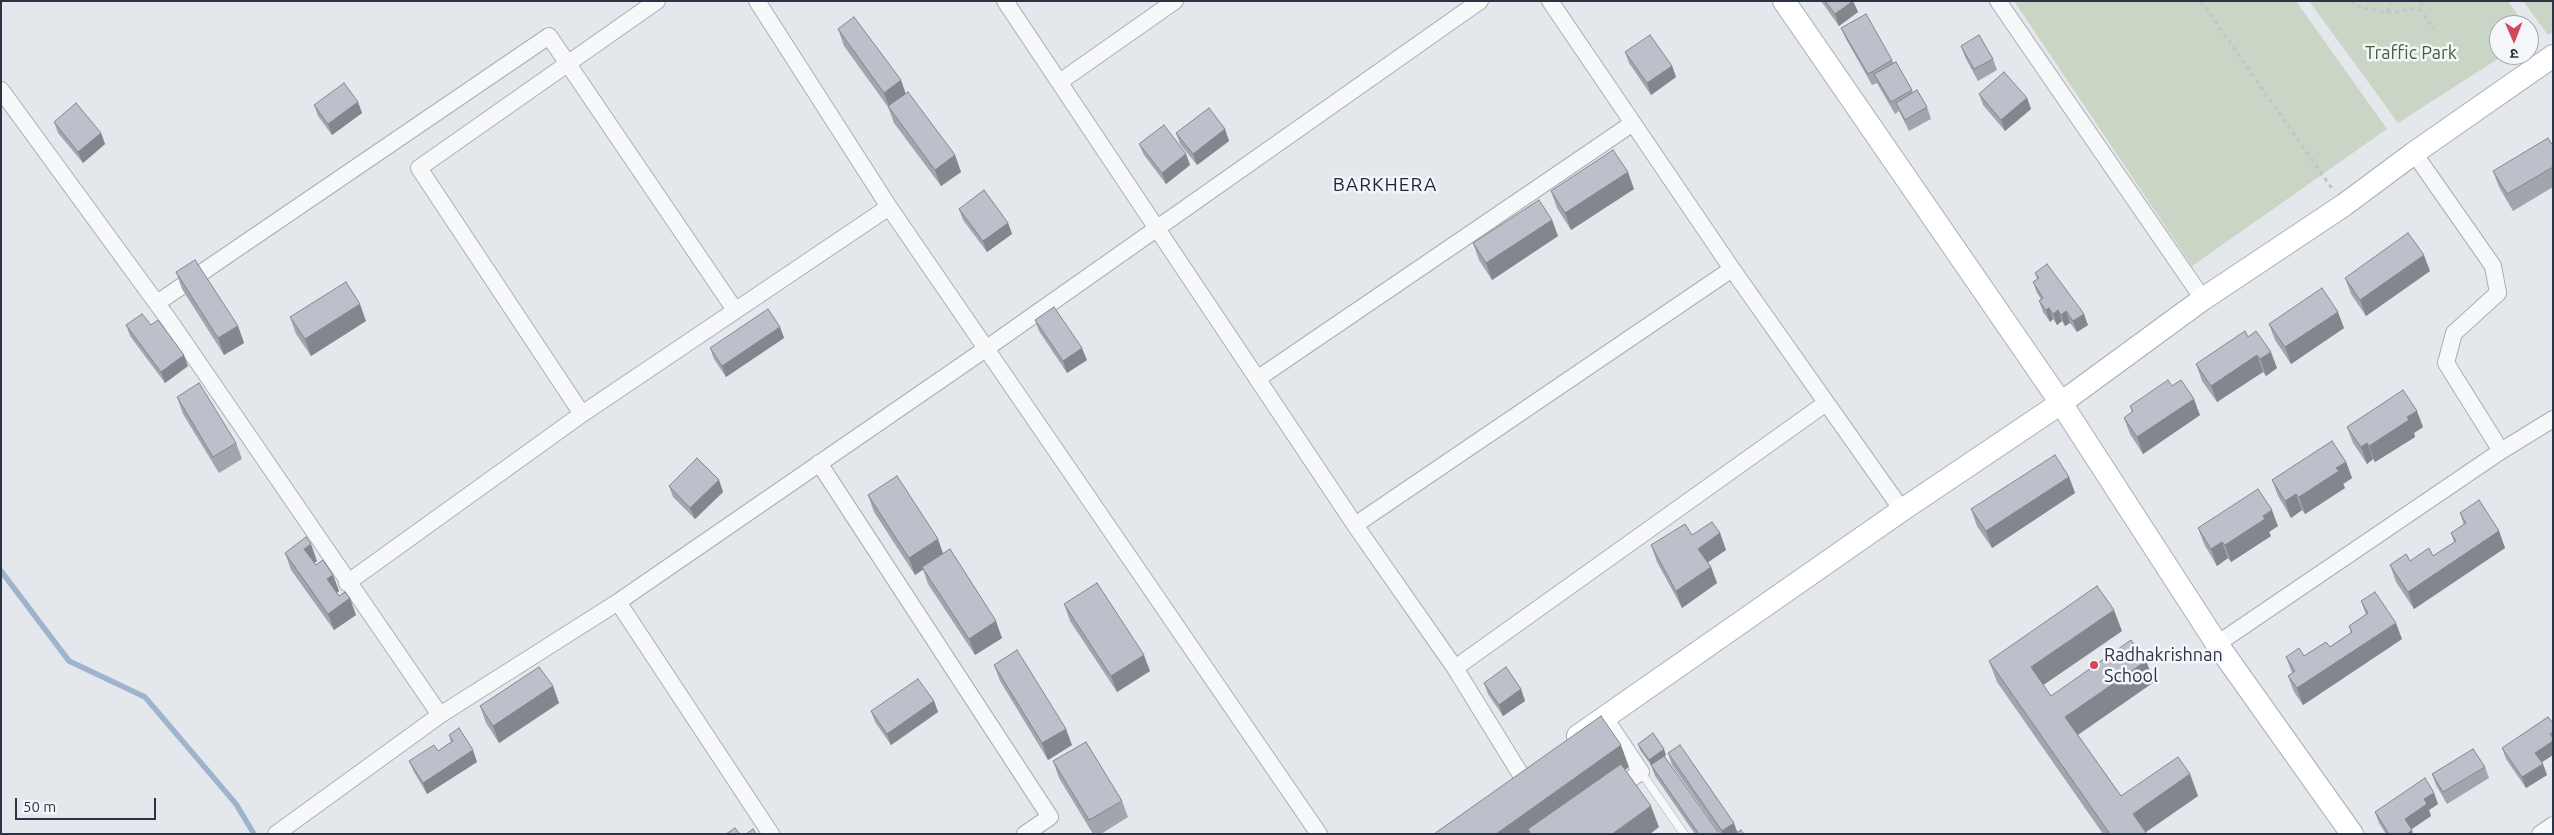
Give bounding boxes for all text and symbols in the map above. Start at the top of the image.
north arrow [2489,15,2539,65]
park label: Traffic Park [2365,42,2457,64]
text: उ [2510,46,2518,62]
district label: BARKHERA [1332,174,1438,196]
place label: Radhakrishnan School [2104,644,2223,686]
marker: Radhakrishnan School [2088,659,2100,671]
scale bar [18,788,159,820]
text: 50 m [23,798,56,815]

